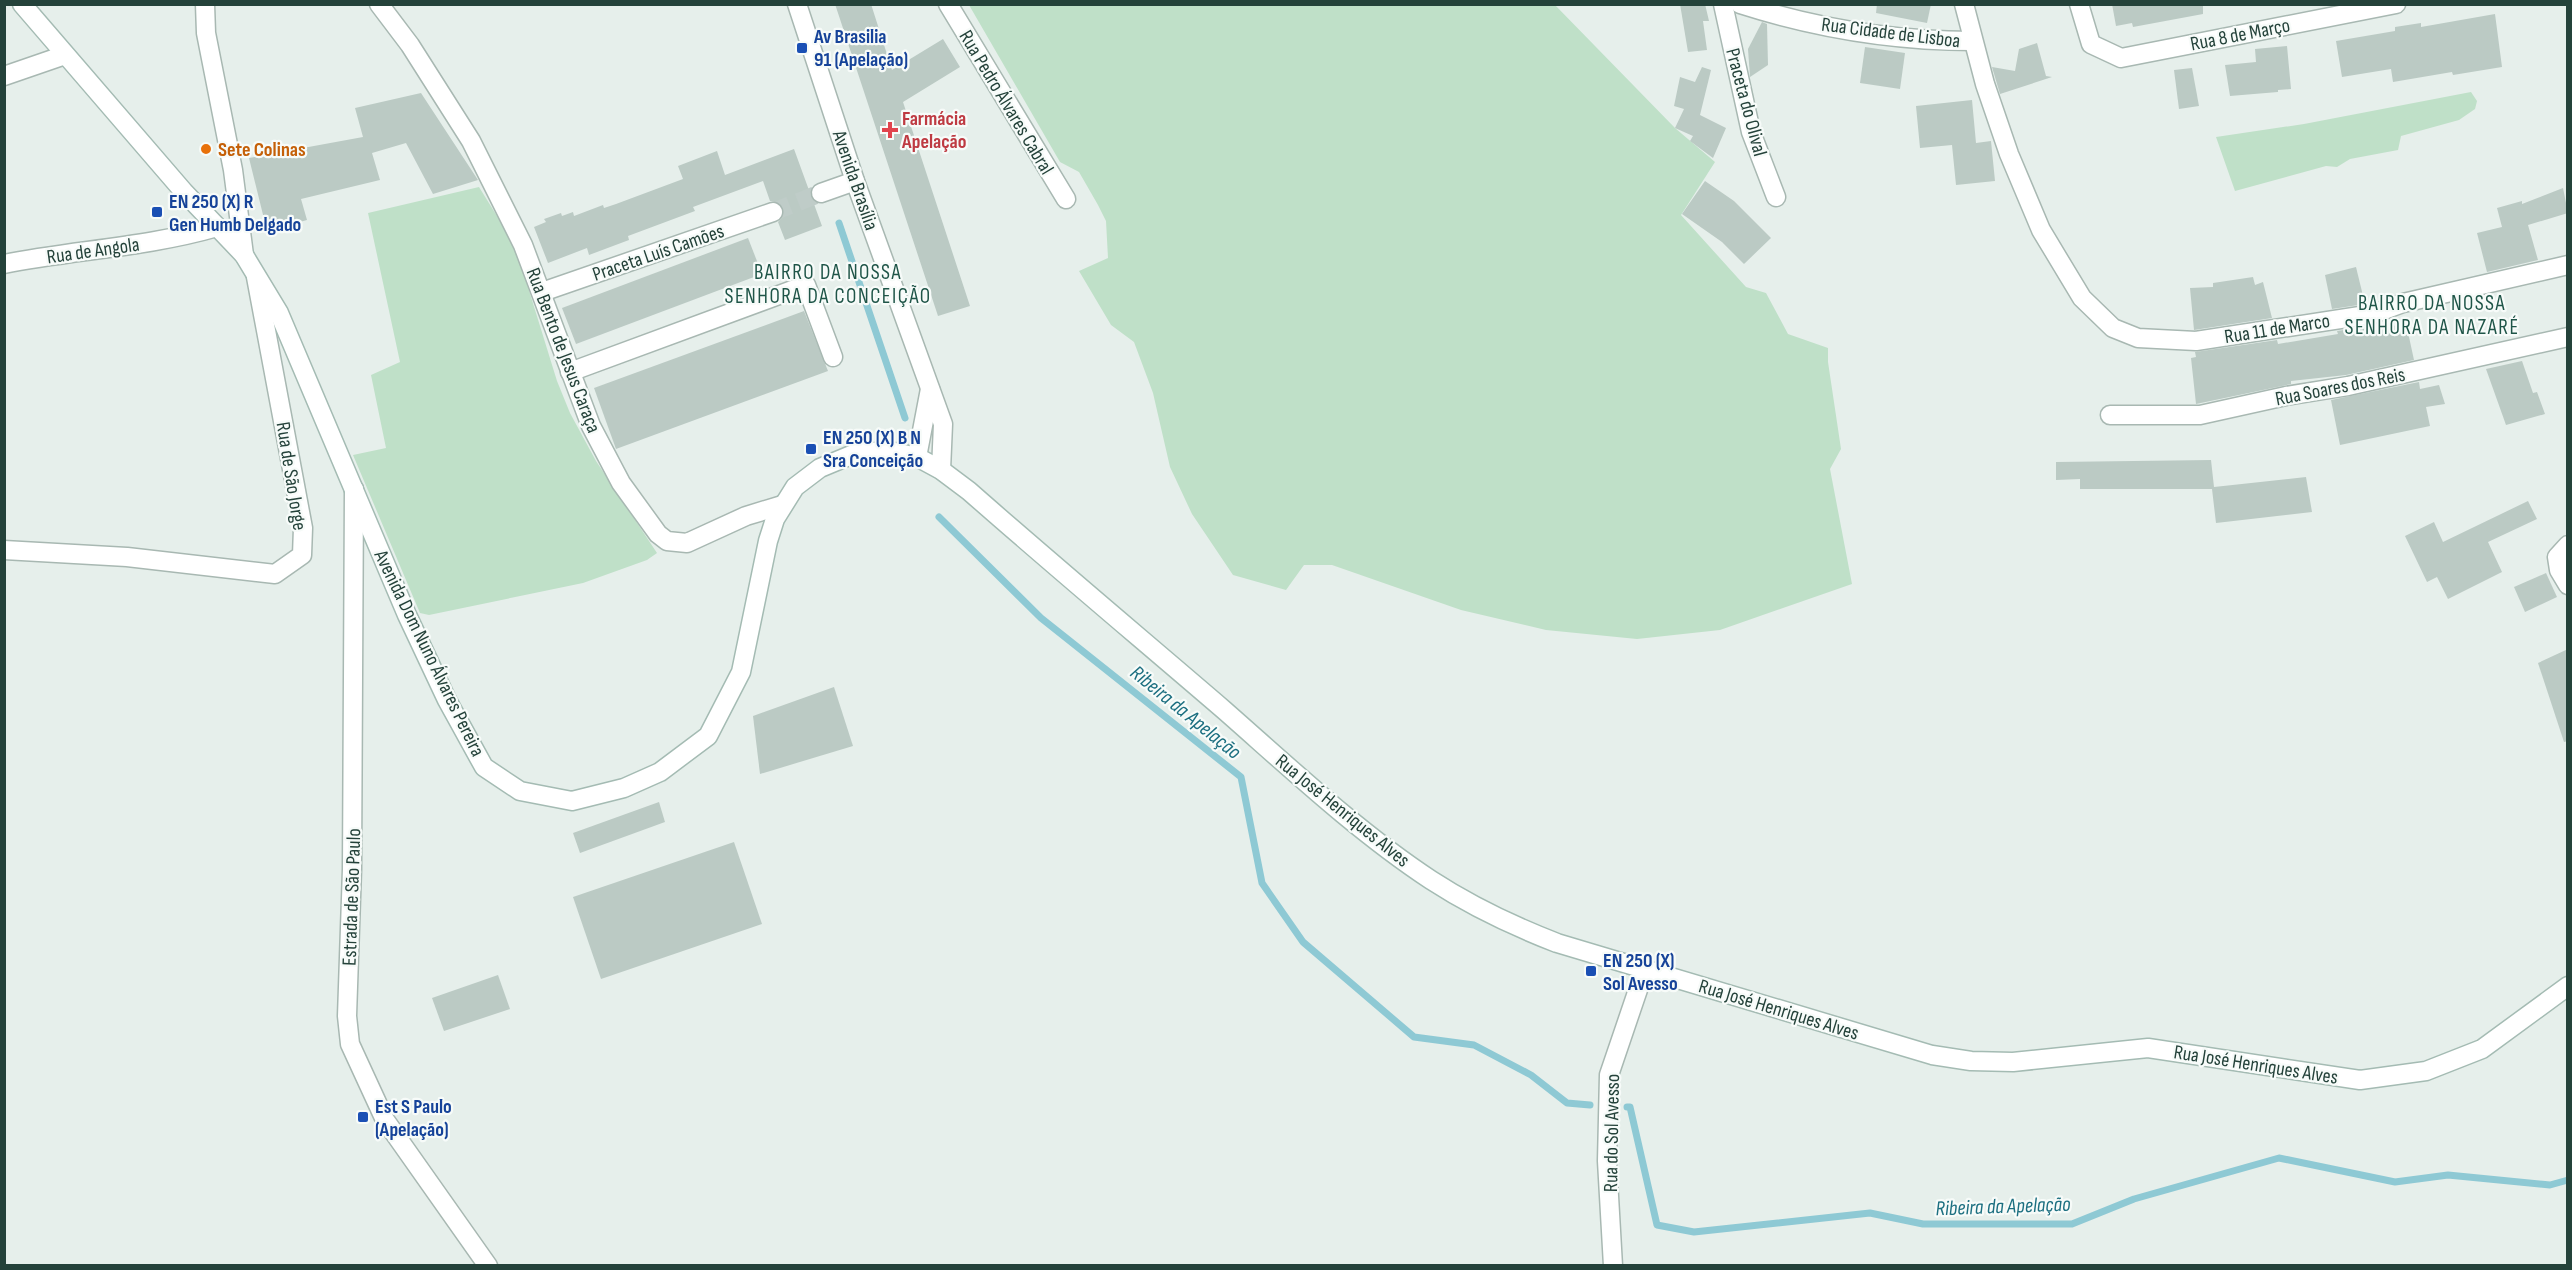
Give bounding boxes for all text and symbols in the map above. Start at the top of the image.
street label: Rua Cidade de Lisboa [1820,13,1962,53]
street label: Rua 8 de Março [2188,14,2292,56]
place label: Av Brasilia 91 (Apelação) [813,25,908,72]
street label: Rua Pedro Álvares Cabral [954,26,1059,179]
marker: Av Brasilia 91 (Apelação) [795,41,809,55]
street label: Praceta do Olival [1720,46,1772,159]
place label: Farmácia Apelação [901,107,966,154]
marker: Farmácia Apelação [883,123,897,137]
street label: Avenida Brasília [826,126,883,233]
place label: Sete Colinas [218,138,306,162]
marker: Sete Colinas [199,142,213,156]
place label: EN 250 (X) R Gen Humb Delgado [169,190,301,237]
marker: EN 250 (X) R Gen Humb Delgado [150,205,164,219]
street label: Praceta Luís Camões [589,219,727,287]
street label: Rua de Angola [45,233,141,269]
district label: BAIRRO DA NOSSA SENHORA DA CONCEIÇÃO [724,260,932,309]
street label: Rua Bento de Jesus Caraça [521,264,606,436]
district label: BAIRRO DA NOSSA SENHORA DA NAZARÉ [2344,291,2520,340]
street label: Rua 11 de Marco [2223,309,2332,349]
street label: Rua Soares dos Reis [2273,363,2407,411]
street label: Rua de São Jorge [271,420,311,532]
place label: EN 250 (X) B N Sra Conceição [823,426,923,473]
marker: EN 250 (X) B N Sra Conceição [804,442,818,456]
street label: Avenida Dom Nuno Álvares Pereira [368,545,490,760]
water label: Ribeira da Apelação [1125,660,1246,765]
street label: Rua José Henriques Alves [1270,749,1414,872]
street label: Estrada de São Paulo [338,828,366,966]
place label: EN 250 (X) Sol Avesso [1603,949,1678,996]
marker: EN 250 (X) Sol Avesso [1584,964,1598,978]
street label: Rua José Henriques Alves [1696,974,1862,1046]
street label: Rua José Henriques Alves [2172,1040,2340,1090]
street label: Rua do Sol Avesso [1599,1074,1625,1192]
place label: Est S Paulo (Apelação) [375,1095,452,1142]
marker: Est S Paulo (Apelação) [356,1110,370,1124]
water label: Ribeira da Apelação [1935,1192,2071,1221]

